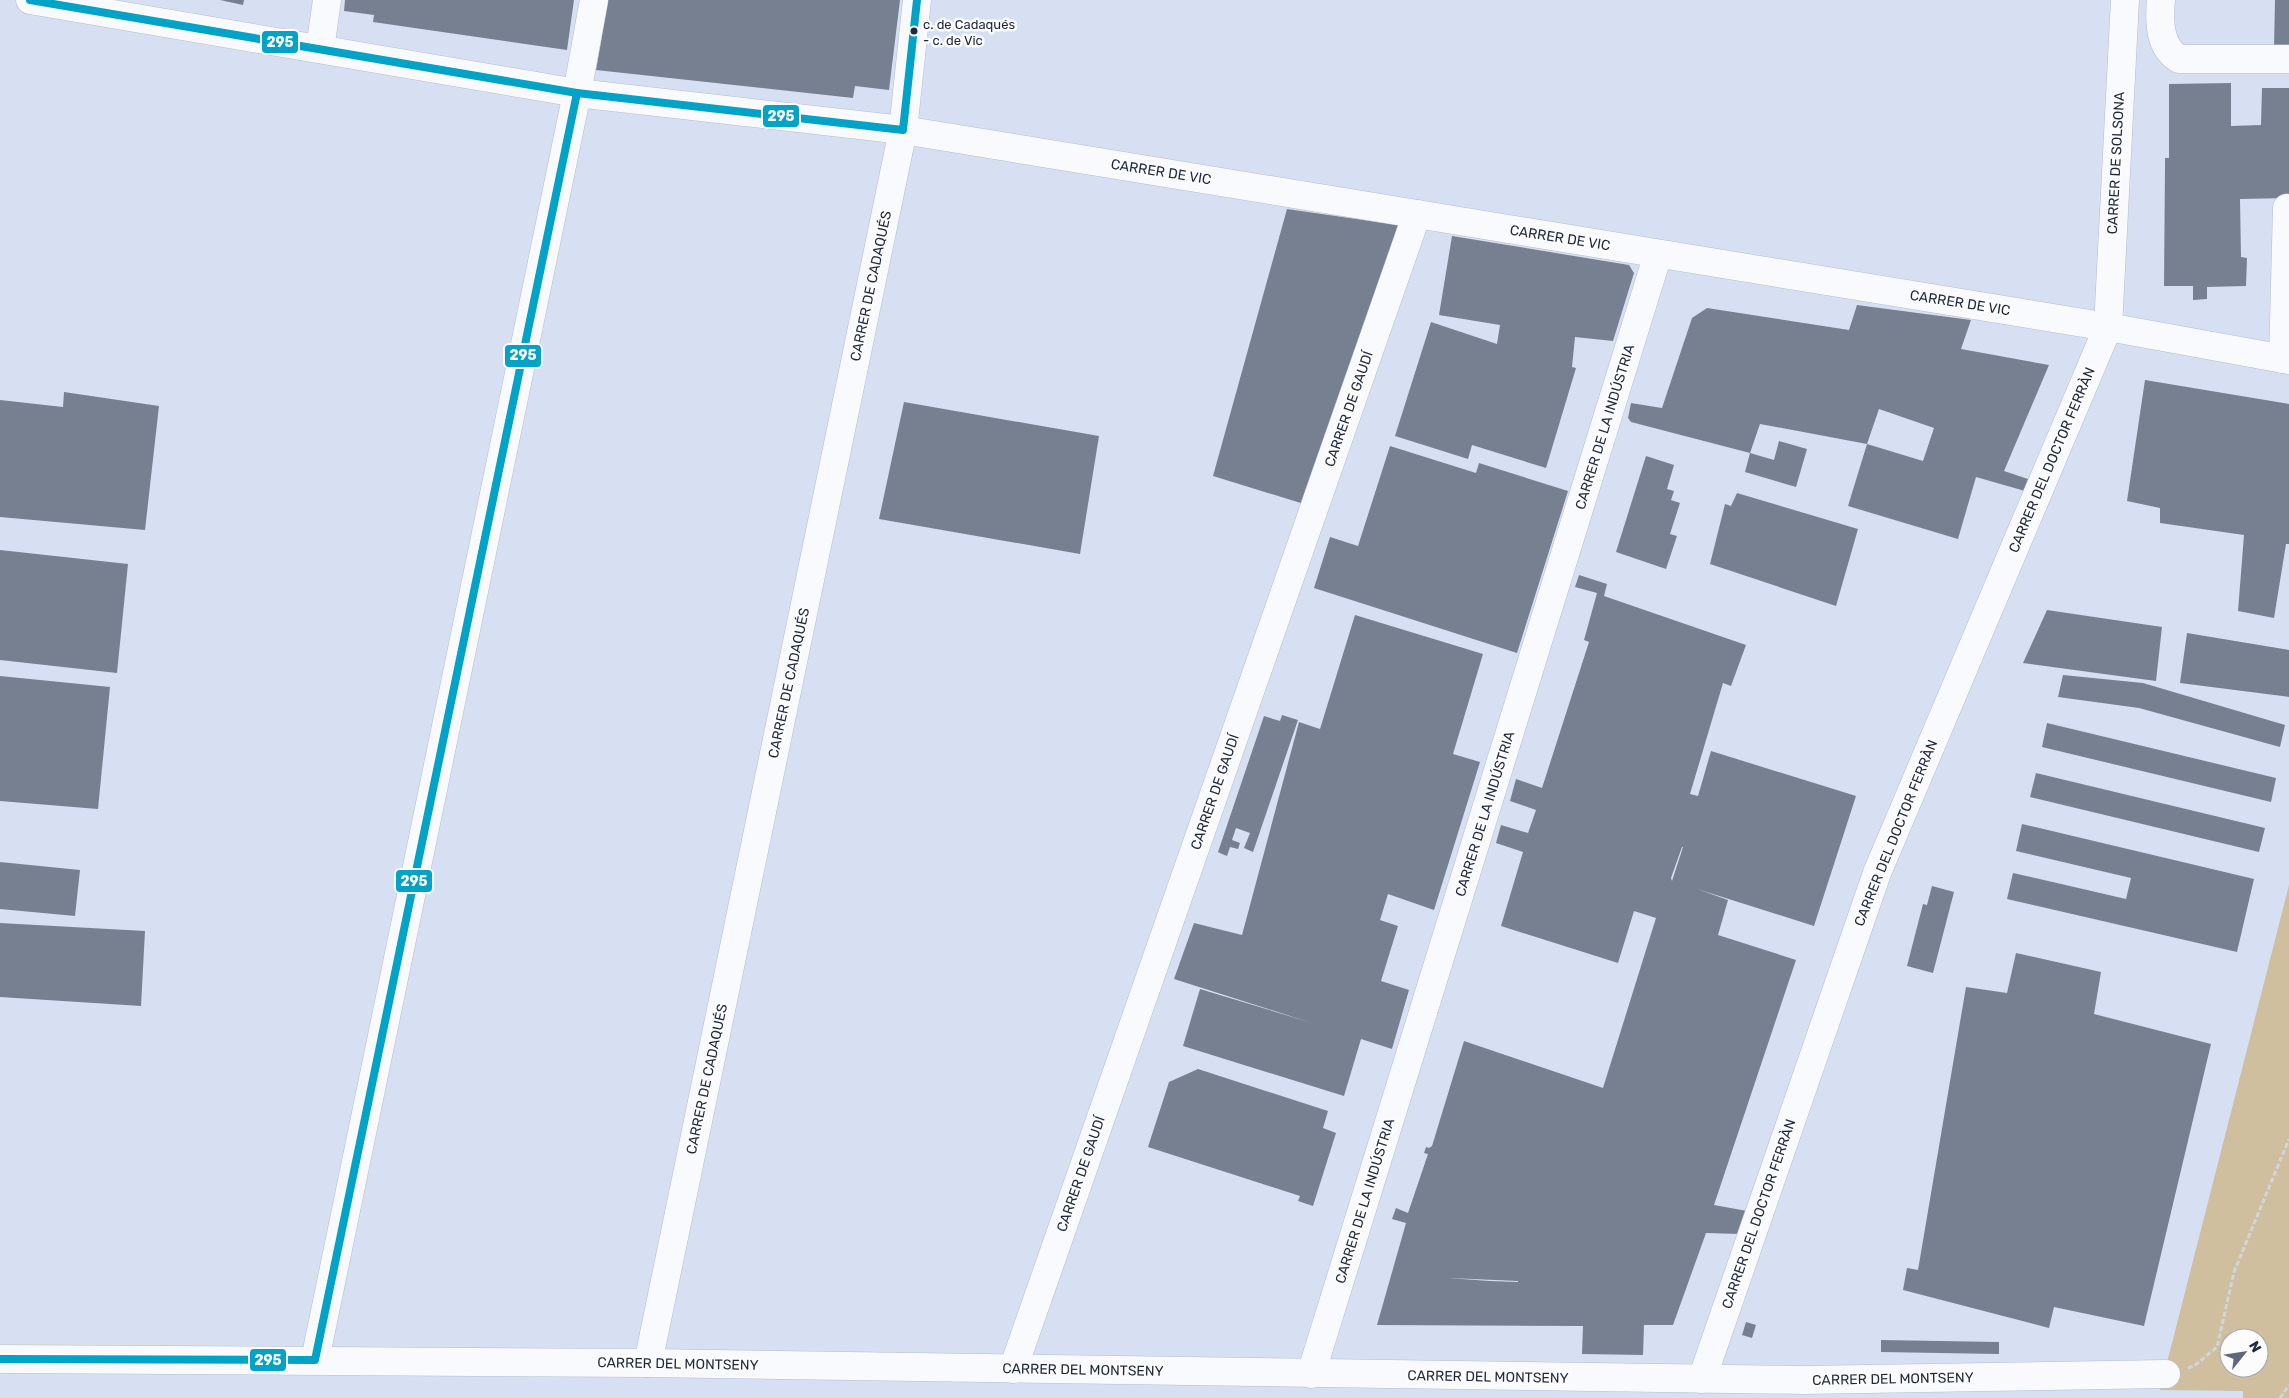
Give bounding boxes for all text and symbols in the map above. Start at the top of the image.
place label: c. de Cadaqués - c. de Vic [923,17,1015,48]
marker: c. de Cadaqués - c. de Vic [909,26,919,36]
line badge: 295 [261,30,299,54]
text: 295 [266,34,294,51]
street label: CARRER DE SOLSONA [2104,91,2128,235]
line badge: 295 [762,104,800,128]
text: 295 [767,108,795,125]
street label: CARRER DE VIC [1110,156,1212,188]
street label: CARRER DE CADAQUÉS [846,209,895,363]
street label: CARRER DE VIC [1509,222,1611,254]
street label: CARRER DE VIC [1909,287,2011,319]
street label: CARRER DE LA INDÚSTRIA [1571,341,1638,512]
line badge: 295 [504,344,542,368]
text: 295 [509,347,537,364]
street label: CARRER DE GAUDÍ [1320,347,1377,469]
street label: CARRER DEL DOCTOR FERRÀN [2004,364,2099,555]
street label: CARRER DE CADAQUÉS [764,606,813,760]
street label: CARRER DE LA INDÚSTRIA [1451,728,1518,899]
street label: CARRER DE GAUDÍ [1186,730,1243,852]
street label: CARRER DEL DOCTOR FERRÀN [1850,737,1941,929]
line badge: 295 [395,869,433,893]
text: 295 [400,873,428,890]
street label: CARRER DE CADAQUÉS [682,1002,731,1156]
street label: CARRER DE GAUDÍ [1052,1112,1109,1234]
street label: CARRER DE LA INDÚSTRIA [1331,1115,1398,1286]
street label: CARRER DEL DOCTOR FERRÀN [1718,1117,1800,1311]
north arrow [2219,1328,2269,1378]
text: N [2245,1338,2265,1355]
line badge: 295 [249,1348,287,1372]
text: 295 [254,1352,282,1369]
street label: CARRER DEL MONTSENY [597,1354,759,1374]
street label: CARRER DEL MONTSENY [1002,1360,1164,1380]
street label: CARRER DEL MONTSENY [1407,1367,1569,1387]
street label: CARRER DEL MONTSENY [1812,1369,1974,1389]

